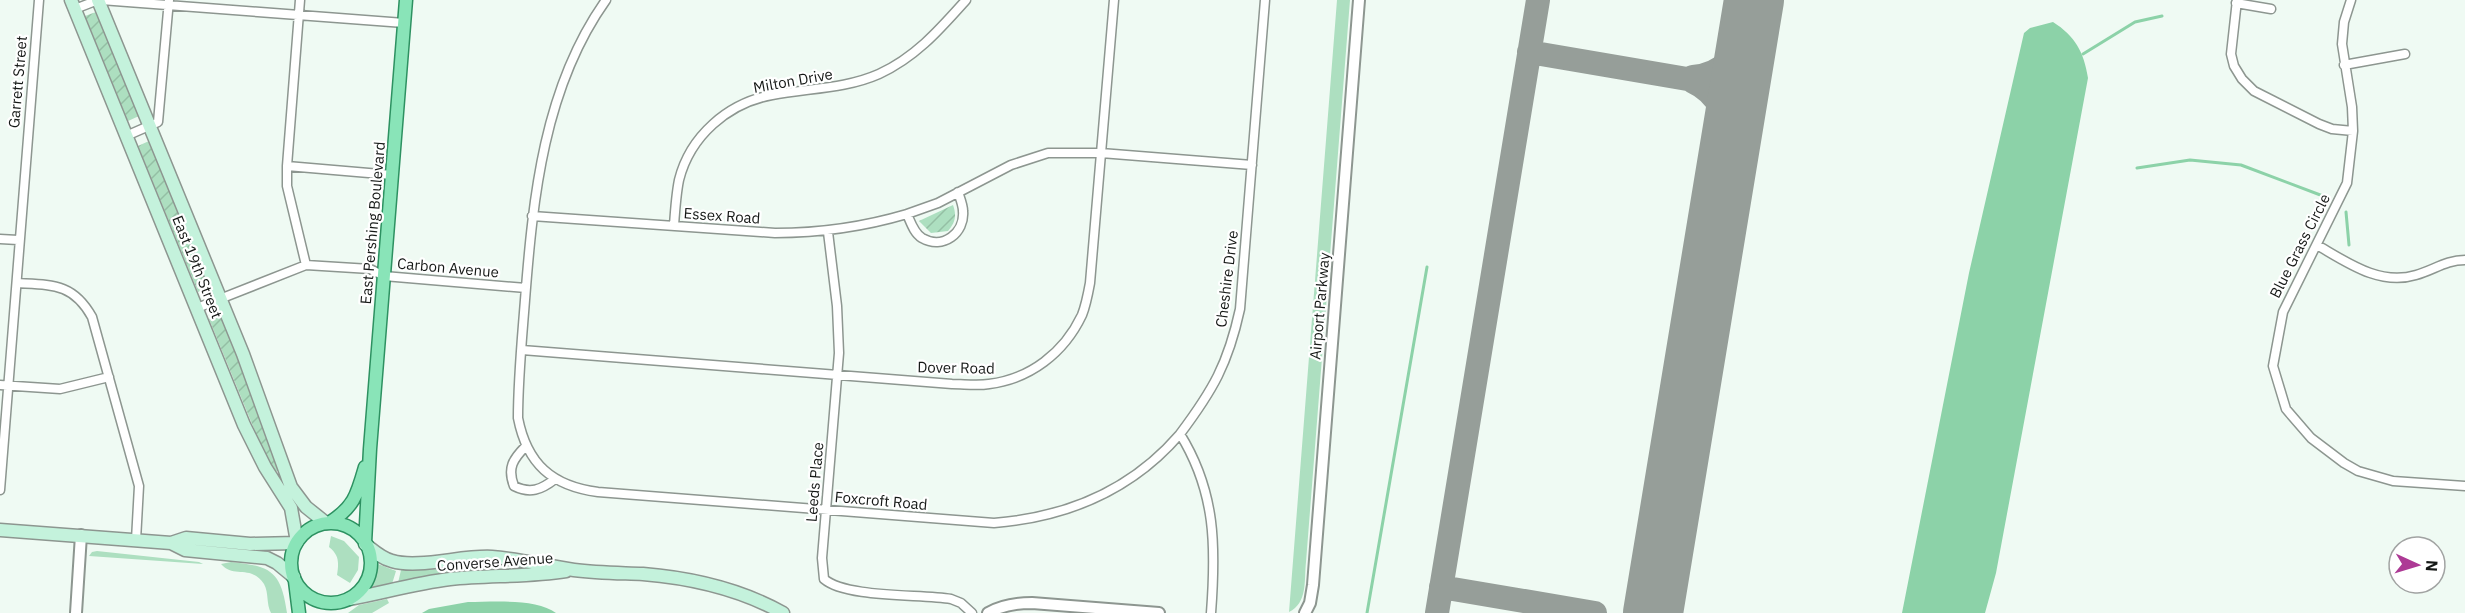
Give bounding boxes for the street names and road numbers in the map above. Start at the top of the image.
street label: Garrett Street [4,35,31,129]
street label: Milton Drive [752,64,834,97]
street label: East Pershing Boulevard [356,141,389,305]
street label: Blue Grass Circle [2265,190,2334,301]
street label: Essex Road [683,203,761,228]
street label: East 19th Street [168,213,227,321]
street label: Cheshire Drive [1211,229,1242,329]
street label: Airport Parkway [1305,251,1334,360]
street label: Carbon Avenue [396,254,500,281]
street label: Dover Road [917,357,995,378]
street label: Leeds Place [802,441,827,523]
street label: Foxcroft Road [834,487,928,514]
street label: Converse Avenue [436,548,554,575]

